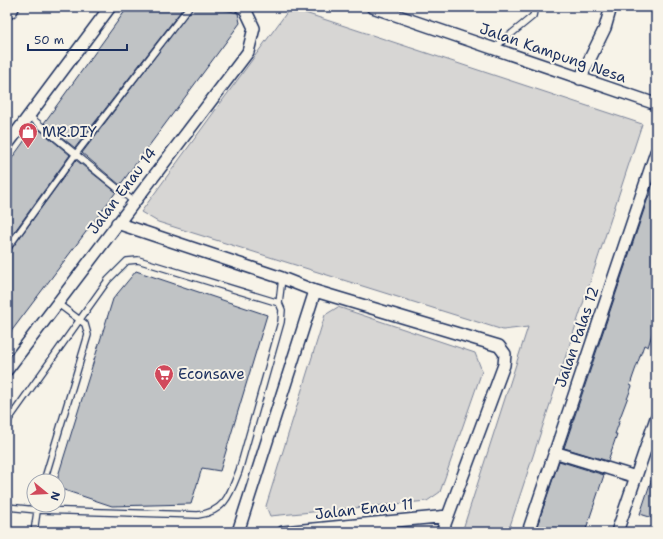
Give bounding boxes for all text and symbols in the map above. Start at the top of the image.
street label: Jalan Kampung Nesa [477,18,630,88]
scale bar [28,26,127,52]
text: 50 m [34,32,64,48]
shop icon: MR.DIY [17,121,39,149]
place label: MR.DIY [42,122,97,142]
street label: Jalan Enau 14 [83,144,161,238]
street label: Jalan Palas 12 [550,284,604,390]
supermarket icon: Econsave [153,363,175,391]
place label: Econsave [178,364,245,384]
north arrow [26,473,66,513]
text: N [46,489,64,503]
street label: Jalan Enau 11 [314,494,414,524]

